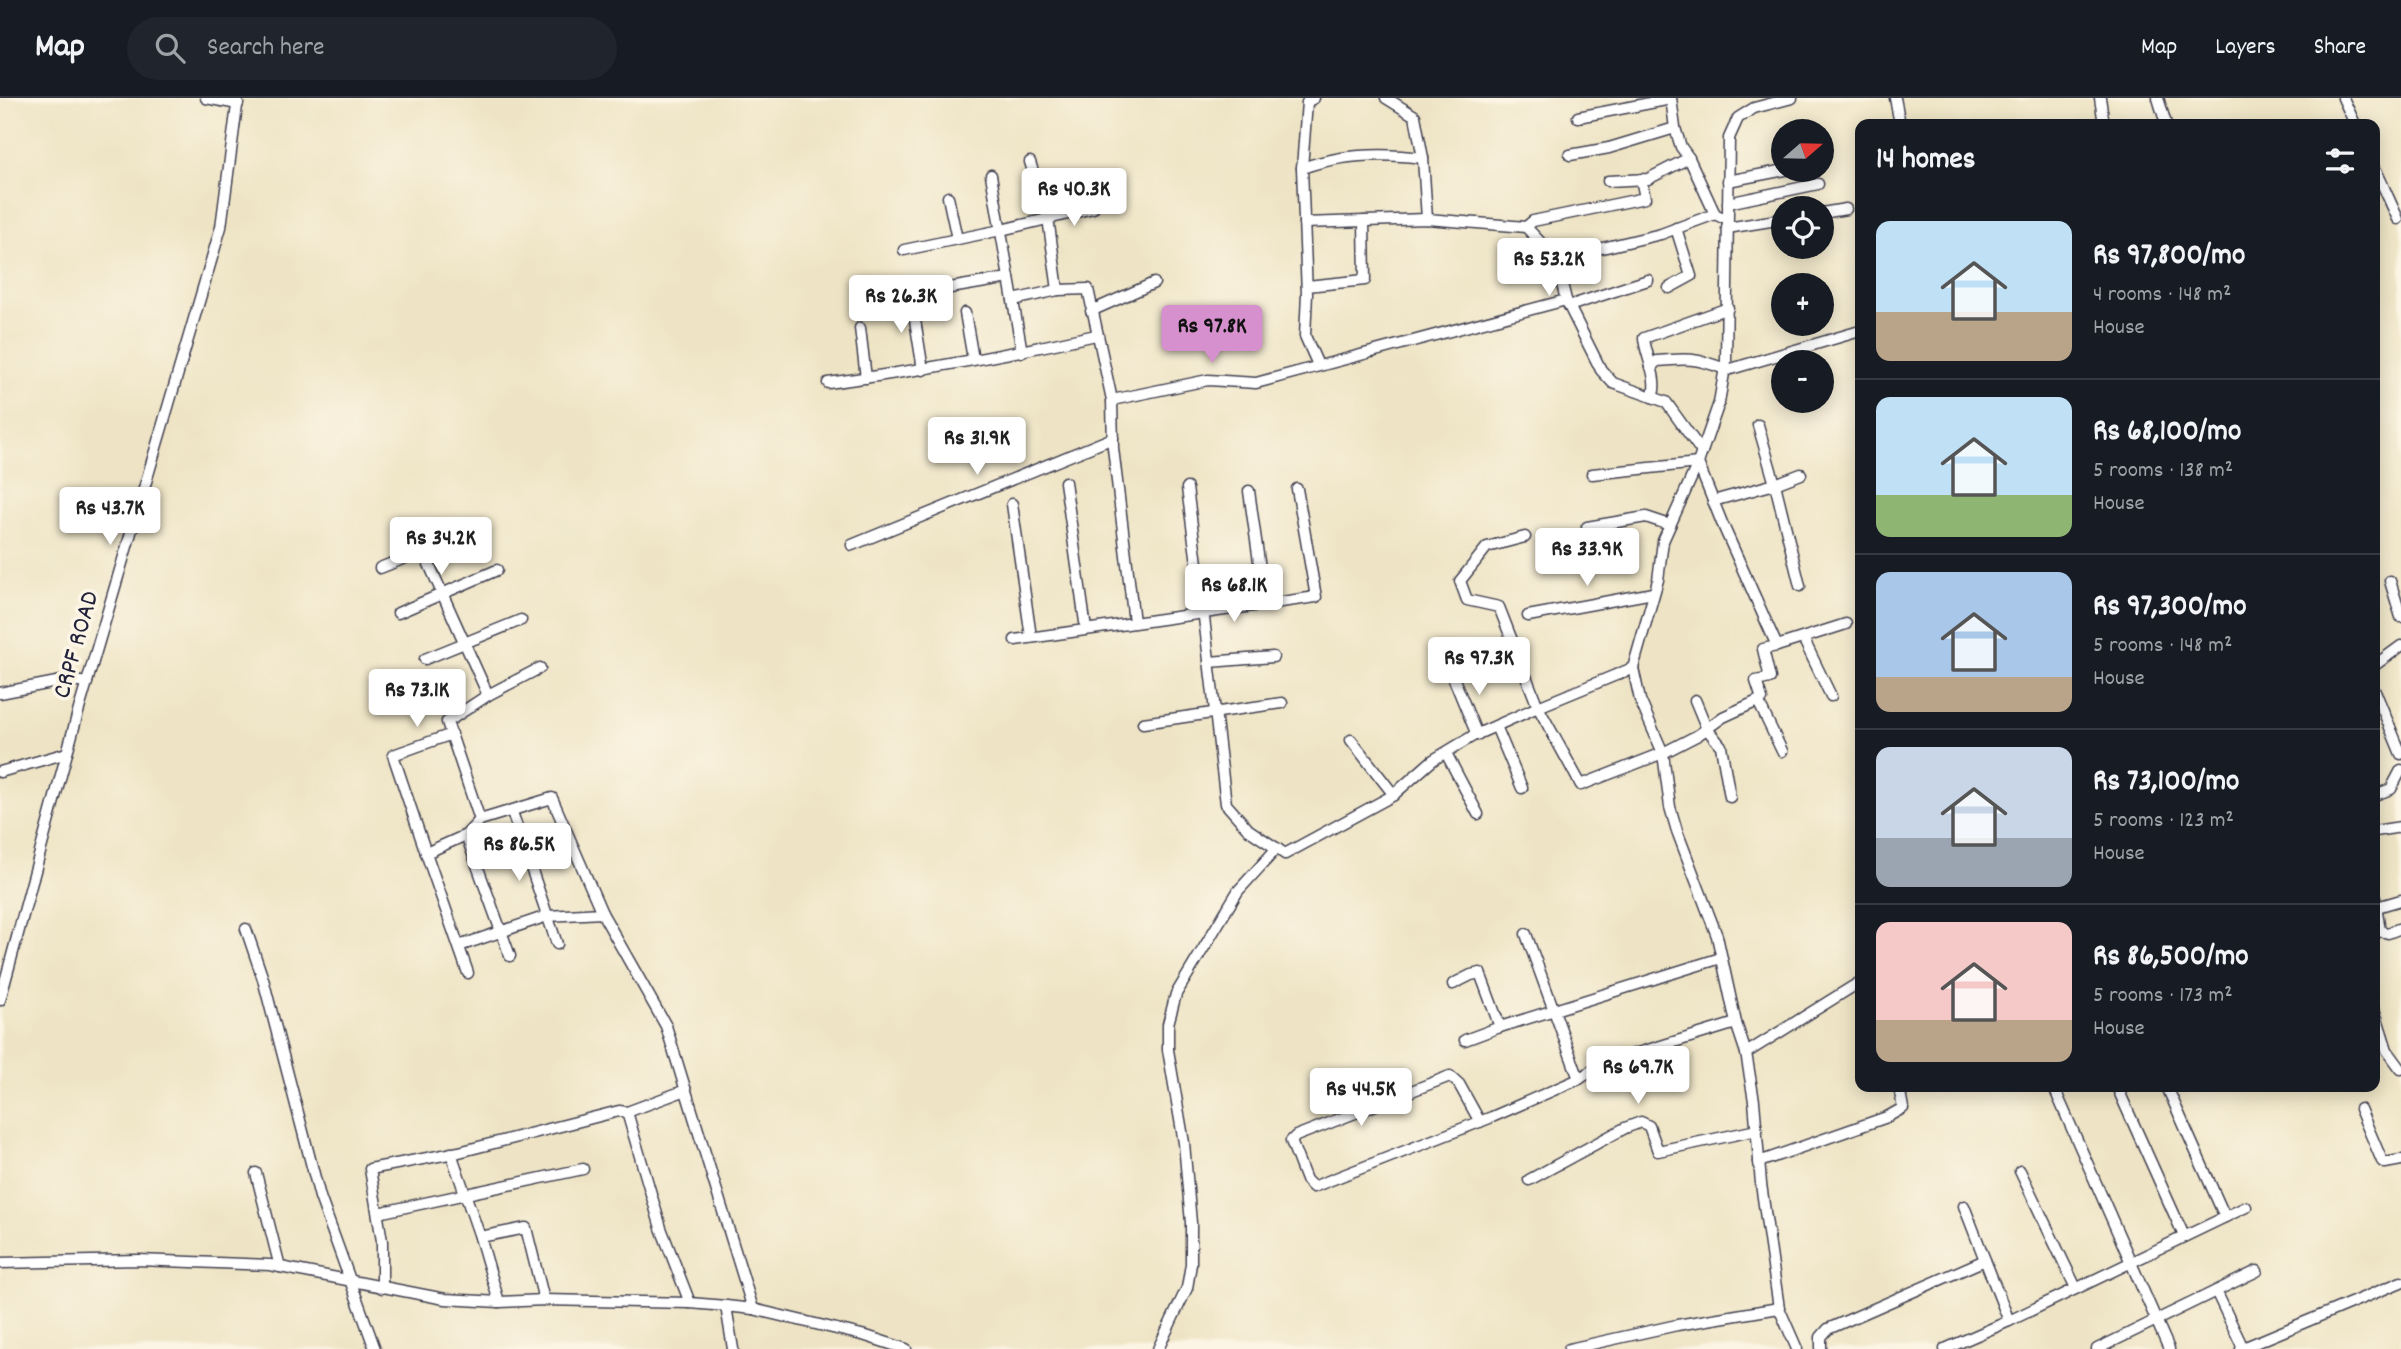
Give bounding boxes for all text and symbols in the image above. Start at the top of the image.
search box [127,17,617,80]
text: Map [35,25,85,72]
icon: search [151,29,189,67]
text: Search here [207,30,325,67]
text: Map [2141,31,2177,65]
text: Layers [2215,31,2276,65]
text: Share [2314,31,2366,65]
north arrow [1771,119,1834,182]
map controls [1771,119,1834,413]
text: 14 homes [1876,140,1975,183]
icon: filters [2321,142,2359,180]
pin: Rs 40.3K [1002,169,1146,228]
text: Rs 40.3K [1038,174,1110,207]
button: locate [1771,196,1834,259]
text: Rs 97,800/mo [2093,236,2245,279]
pin: Rs 53.2K [1477,238,1621,298]
text: Rs 53.2K [1513,244,1585,277]
icon: home [1932,249,2016,333]
button: + [1771,273,1834,336]
pin: Rs 26.3K [829,275,973,335]
text: 4 rooms · 148 m² [2093,279,2231,312]
text: Rs 26.3K [865,281,937,314]
pin: Rs 97.8K [1140,306,1284,365]
text: Rs 97.8K [1177,311,1247,344]
text: House [2093,312,2145,345]
button: − [1771,350,1834,413]
text: Rs 68,100/mo [2093,412,2241,455]
pin: Rs 31.9K [905,418,1049,477]
text: Rs 31.9K [944,423,1010,456]
icon: home [1932,425,2016,509]
text: 5 rooms · 138 m² [2093,455,2233,488]
pin: Rs 43.7K [38,488,182,547]
text: House [2093,488,2145,521]
text: Rs 43.7K [75,493,145,526]
pin: Rs 34.2K [369,518,513,577]
text: Rs 34.2K [406,523,476,556]
pin: Rs 33.9K [1515,528,1659,588]
text: Rs 33.9K [1551,534,1623,567]
pin: Rs 68.1K [1162,564,1306,624]
text: Rs 68.1K [1201,570,1267,603]
street label: CRPF ROAD [44,587,110,703]
text: Rs 97,300/mo [2093,587,2247,630]
icon: home [1932,600,2016,684]
text: 5 rooms · 148 m² [2093,630,2232,663]
pin: Rs 97.3K [1407,638,1551,697]
text: Rs 97.3K [1444,643,1514,676]
text: House [2093,663,2145,696]
pin: Rs 73.1K [345,670,489,729]
text: Rs 73.1K [385,675,449,708]
text: Rs 73,100/mo [2093,762,2239,805]
icon: home [1932,775,2016,859]
text: 5 rooms · 123 m² [2093,805,2234,838]
pin: Rs 86.5K [447,824,591,883]
text: Rs 86.5K [483,829,555,862]
text: House [2093,838,2145,871]
text: Rs 86,500/mo [2093,937,2249,980]
icon: home [1932,950,2016,1034]
text: 5 rooms · 173 m² [2093,980,2233,1013]
text: House [2093,1013,2145,1046]
pin: Rs 69.7K [1566,1046,1710,1106]
text: Rs 69.7K [1602,1052,1674,1085]
pin: Rs 44.5K [1289,1068,1433,1128]
text: Rs 44.5K [1326,1074,1396,1107]

